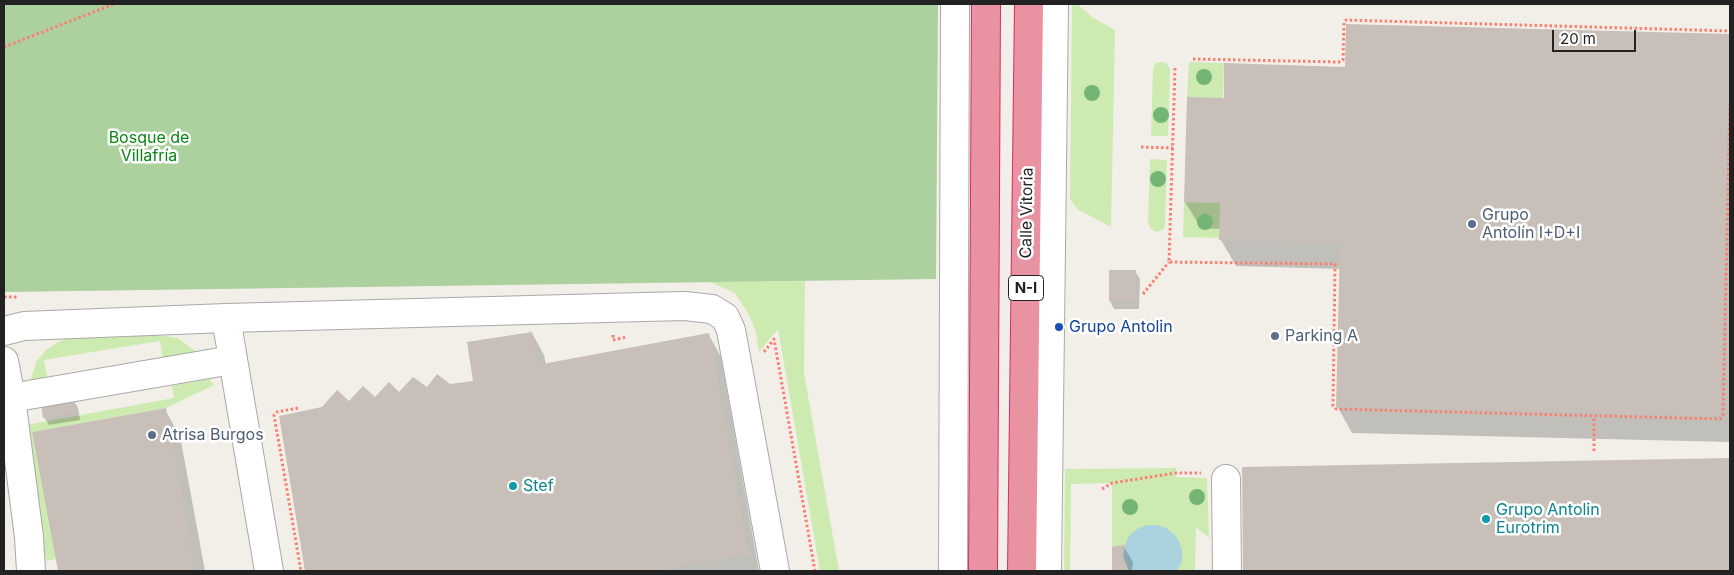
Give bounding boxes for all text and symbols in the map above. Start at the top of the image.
scale bar [1554,20,1638,52]
text: 20 m [1560,29,1596,48]
park label: Bosque de Villafría [109,128,189,166]
street label: Calle Vitoria [1017,167,1037,259]
place label: Grupo Antolín I+D+I [1482,205,1580,243]
marker: Grupo Antolín I+D+I [1466,218,1478,230]
road number: N-I [1008,276,1044,300]
place label: Grupo Antolin [1069,317,1173,337]
marker: Grupo Antolin [1053,321,1065,333]
place label: Parking A [1285,326,1358,346]
marker: Parking A [1269,330,1281,342]
place label: Atrisa Burgos [162,425,264,445]
marker: Atrisa Burgos [146,429,158,441]
place label: Stef [523,476,554,496]
marker: Stef [507,480,519,492]
place label: Grupo Antolin Eurotrim [1496,500,1600,538]
marker: Grupo Antolin Eurotrim [1480,513,1492,525]

